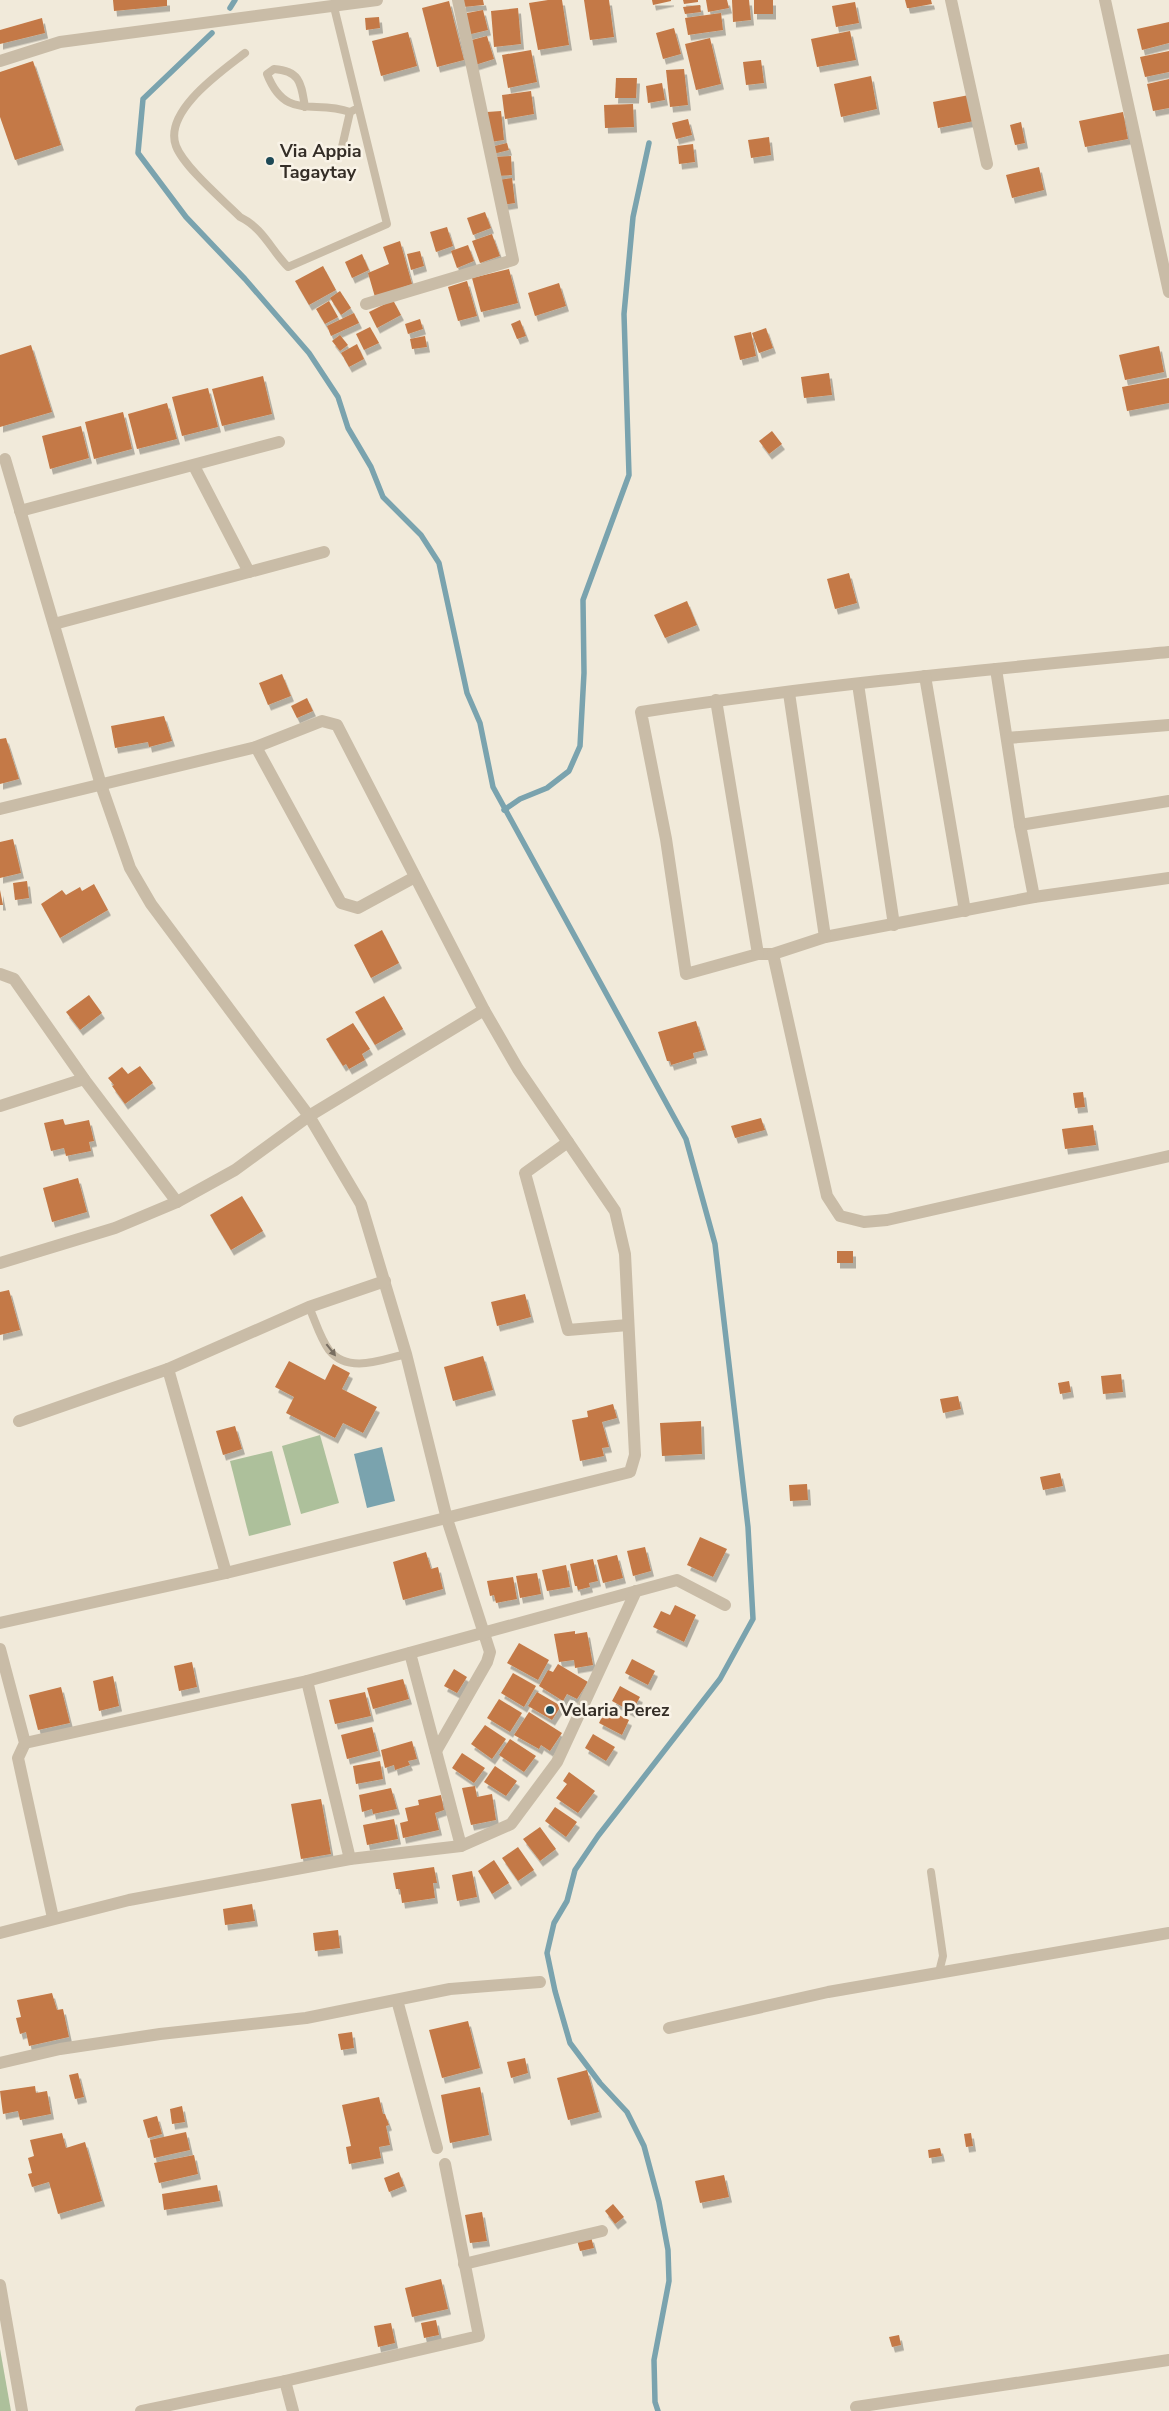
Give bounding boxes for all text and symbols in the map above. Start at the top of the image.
place label: Via Appia Tagaytay [279,139,362,184]
marker: Via Appia Tagaytay [264,155,276,167]
one-way arrow [326,1343,336,1357]
place label: Velaria Perez [559,1698,670,1722]
marker: Velaria Perez [544,1704,556,1716]

